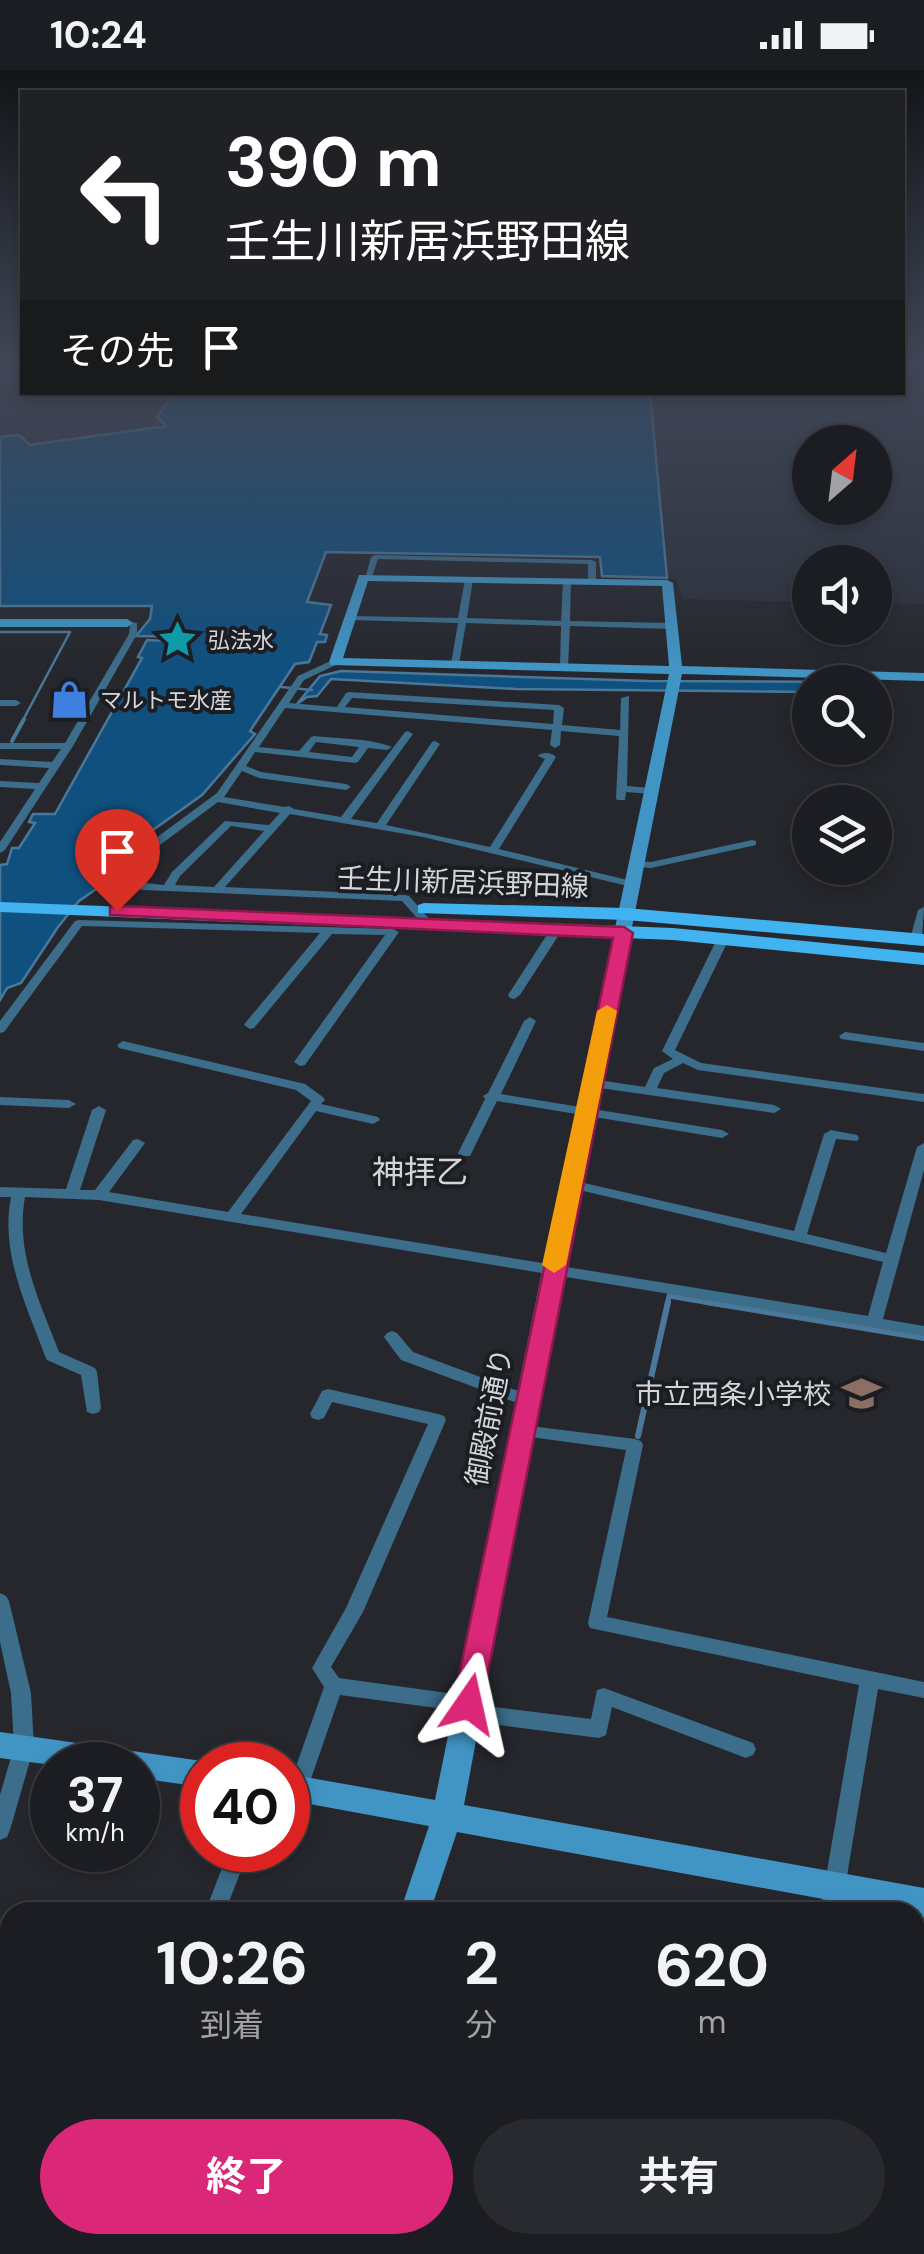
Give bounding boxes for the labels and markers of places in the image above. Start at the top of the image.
place icon: 弘法水 [157,619,199,661]
place label: 弘法水 [208,626,274,655]
shop icon: マルトモ水産 [49,679,91,721]
place label: マルトモ水産 [100,686,232,715]
pin [75,809,160,912]
school or university icon: 市立西条小学校 [840,1373,882,1415]
place label: 市立西条小学校 [635,1376,831,1413]

